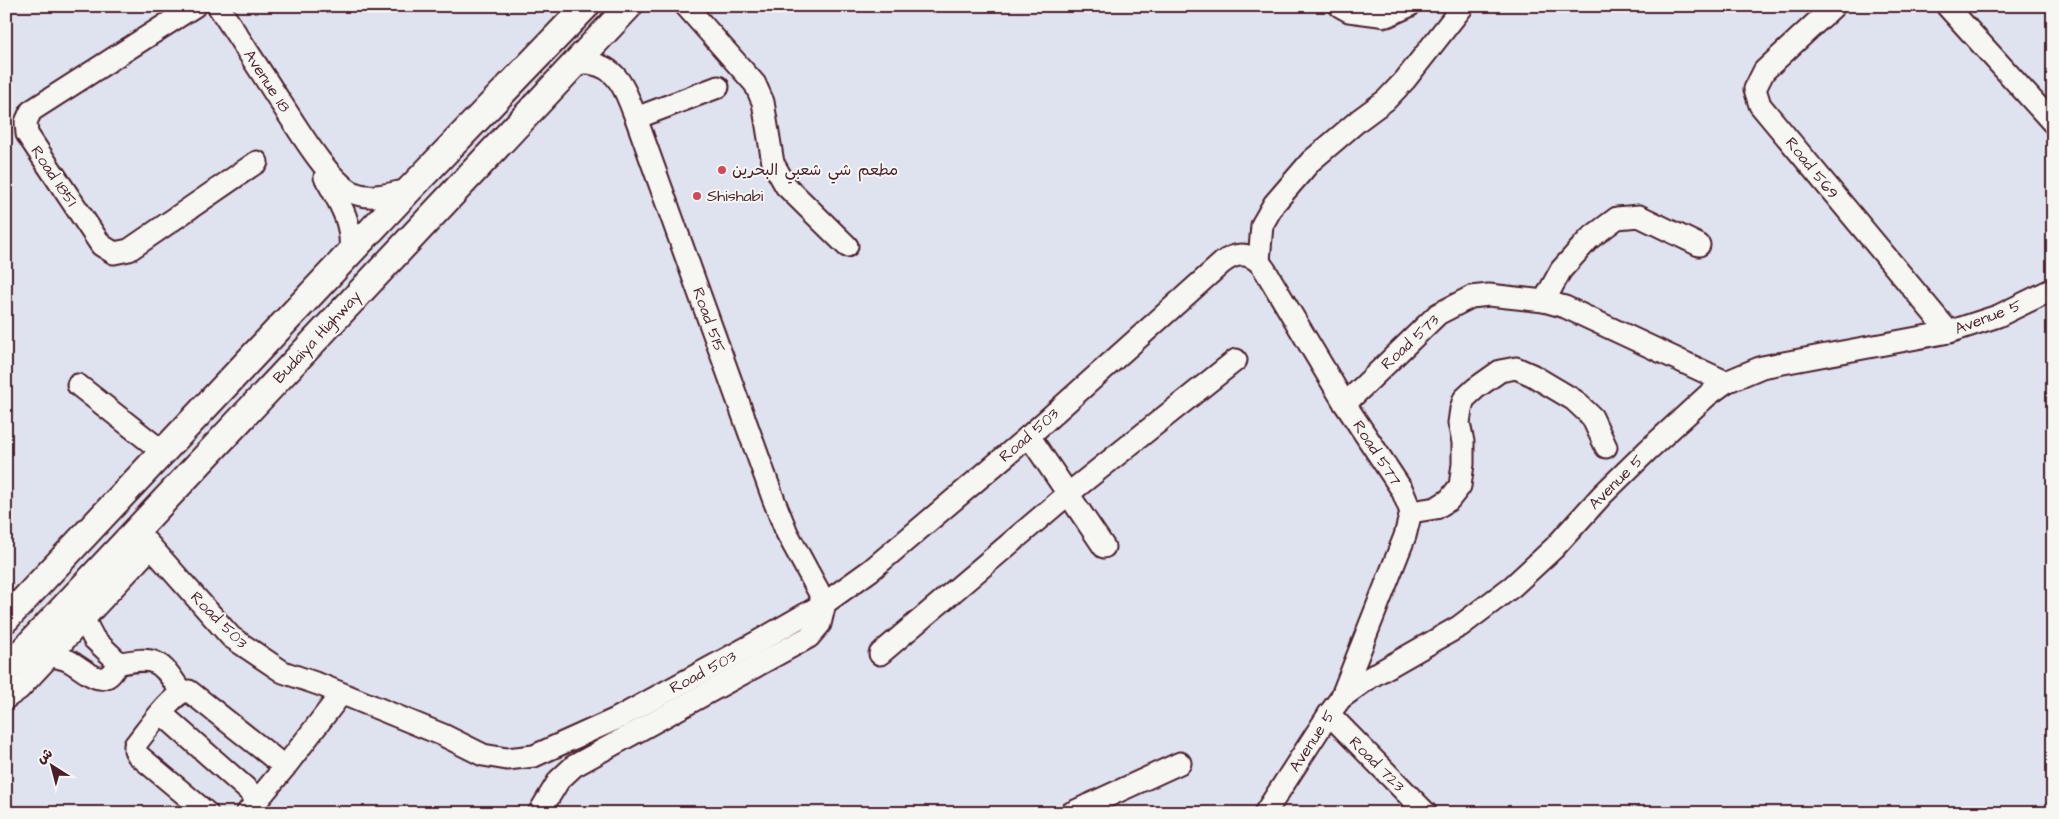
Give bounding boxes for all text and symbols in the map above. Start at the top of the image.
street label: Avenue 18 [238,45,296,117]
street label: Road 569 [1780,132,1844,204]
street label: Road 1851 [26,141,82,211]
place label: مطعم شي شعبي البحرين [732,159,898,184]
marker: مطعم شي شعبي البحرين [716,164,728,176]
place label: Shishabi [707,185,764,207]
marker: Shishabi [691,190,703,202]
street label: Road 515 [687,284,731,356]
street label: Budaiya Highway [268,286,367,389]
street label: Avenue 5 [1952,294,2025,340]
street label: Road 573 [1376,309,1444,375]
street label: Road 503 [994,403,1064,467]
street label: Road 577 [1348,416,1407,490]
street label: Avenue 5 [1584,449,1649,514]
street label: Road 503 [186,587,252,653]
street label: Road 503 [666,645,740,699]
street label: Avenue 5 [1284,705,1341,776]
street label: Road 723 [1344,731,1410,797]
north arrow [28,742,78,792]
text: ش [33,744,57,769]

